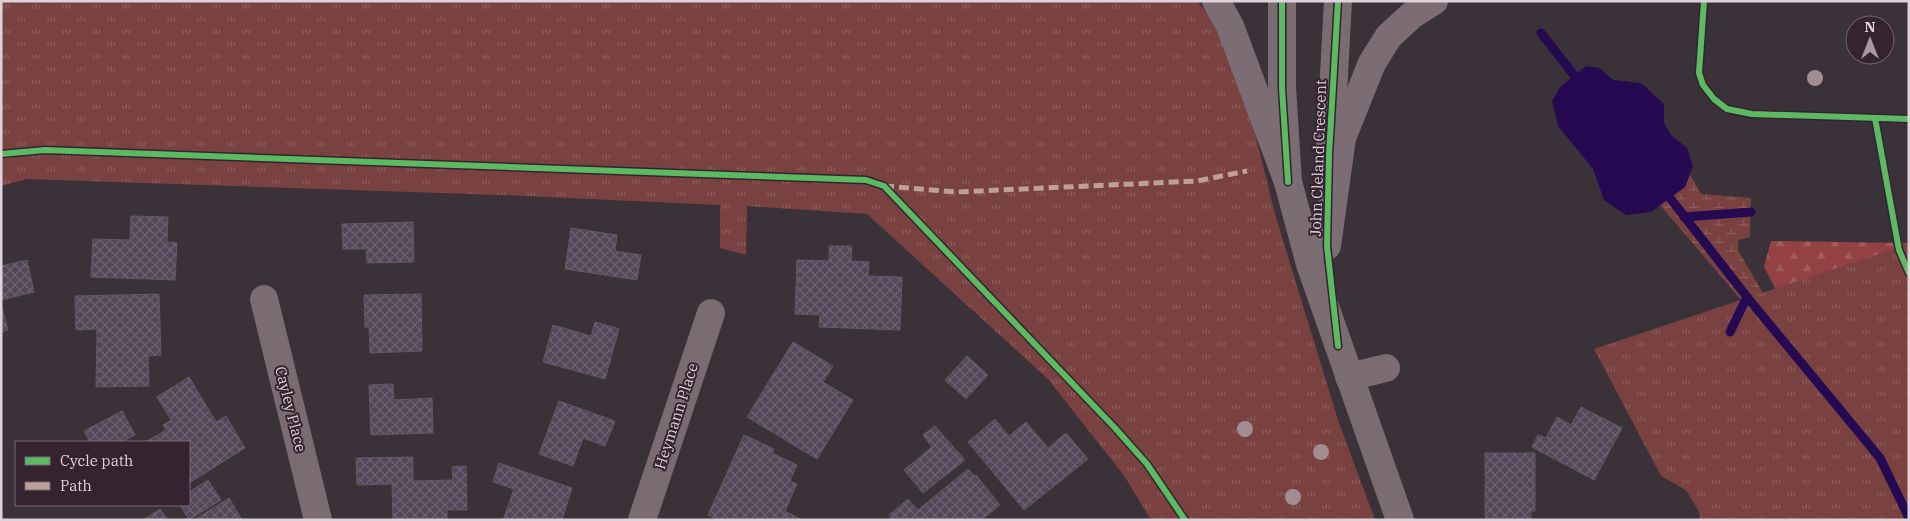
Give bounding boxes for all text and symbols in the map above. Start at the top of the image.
north arrow [1845,15,1895,65]
text: N [1864,18,1876,36]
street label: John Cleland Crescent [1306,79,1330,237]
street label: Heymann Place [650,360,702,472]
street label: Cayley Place [271,364,311,454]
legend [15,441,190,506]
text: Cycle path [60,451,133,470]
text: Path [60,476,92,495]

